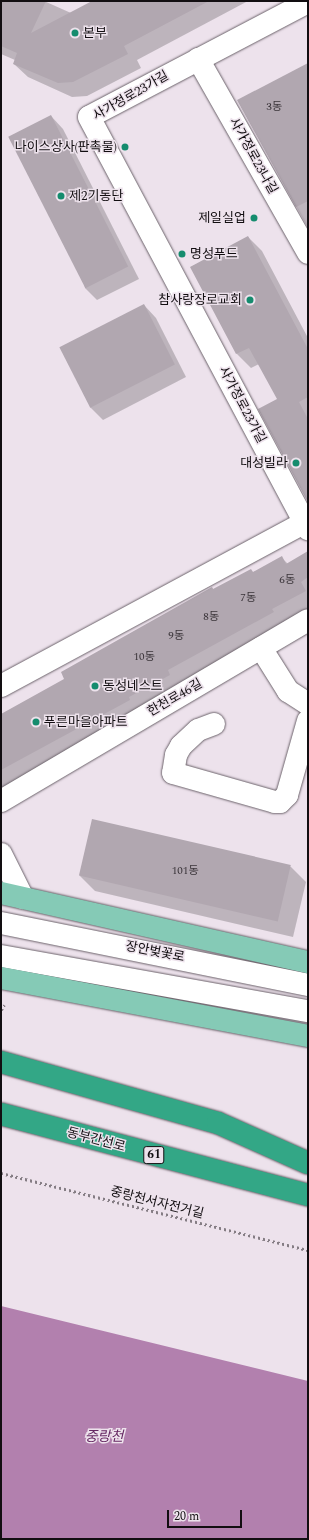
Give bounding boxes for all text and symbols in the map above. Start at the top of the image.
place label: 본부 [83,25,107,41]
marker: 본부 [70,28,80,38]
street label: 사가정로23가길 [90,68,172,124]
house number: 3동 [266,100,282,114]
street label: 사가정로23나길 [226,115,280,197]
place label: 나이스상사(판촉물) [15,139,117,155]
marker: 나이스상사(판촉물) [120,142,130,152]
place label: 제2기동단 [69,188,123,204]
marker: 제2기동단 [56,191,66,201]
place label: 제일실업 [198,210,246,226]
marker: 제일실업 [249,213,259,223]
place label: 명성푸드 [190,246,238,262]
marker: 명성푸드 [177,249,187,259]
place label: 참사랑장로교회 [158,292,242,308]
marker: 참사랑장로교회 [245,295,255,305]
street label: 사가정로23가길 [215,364,269,446]
place label: 대성빌라 [240,455,288,471]
marker: 대성빌라 [291,458,301,468]
house number: 6동 [279,573,295,587]
house number: 7동 [240,591,256,605]
house number: 8동 [203,610,219,624]
house number: 9동 [168,629,184,643]
house number: 10동 [133,650,155,664]
street label: 한천로46길 [145,676,205,720]
place label: 동성네스트 [103,678,163,694]
marker: 동성네스트 [90,681,100,691]
place label: 푸른마을아파트 [44,714,128,730]
marker: 푸른마을아파트 [31,717,41,727]
house number: 101동 [172,864,198,878]
street label: 장안벚꽃로 [124,939,186,965]
street label: 동부간선로 [65,1125,127,1155]
road number: 61 [143,1145,165,1165]
street label: 중랑천서자전거길 [109,1184,205,1222]
water label: 중랑천 [85,1429,123,1445]
scale bar [169,1502,244,1528]
text: 20 m [174,1507,199,1526]

